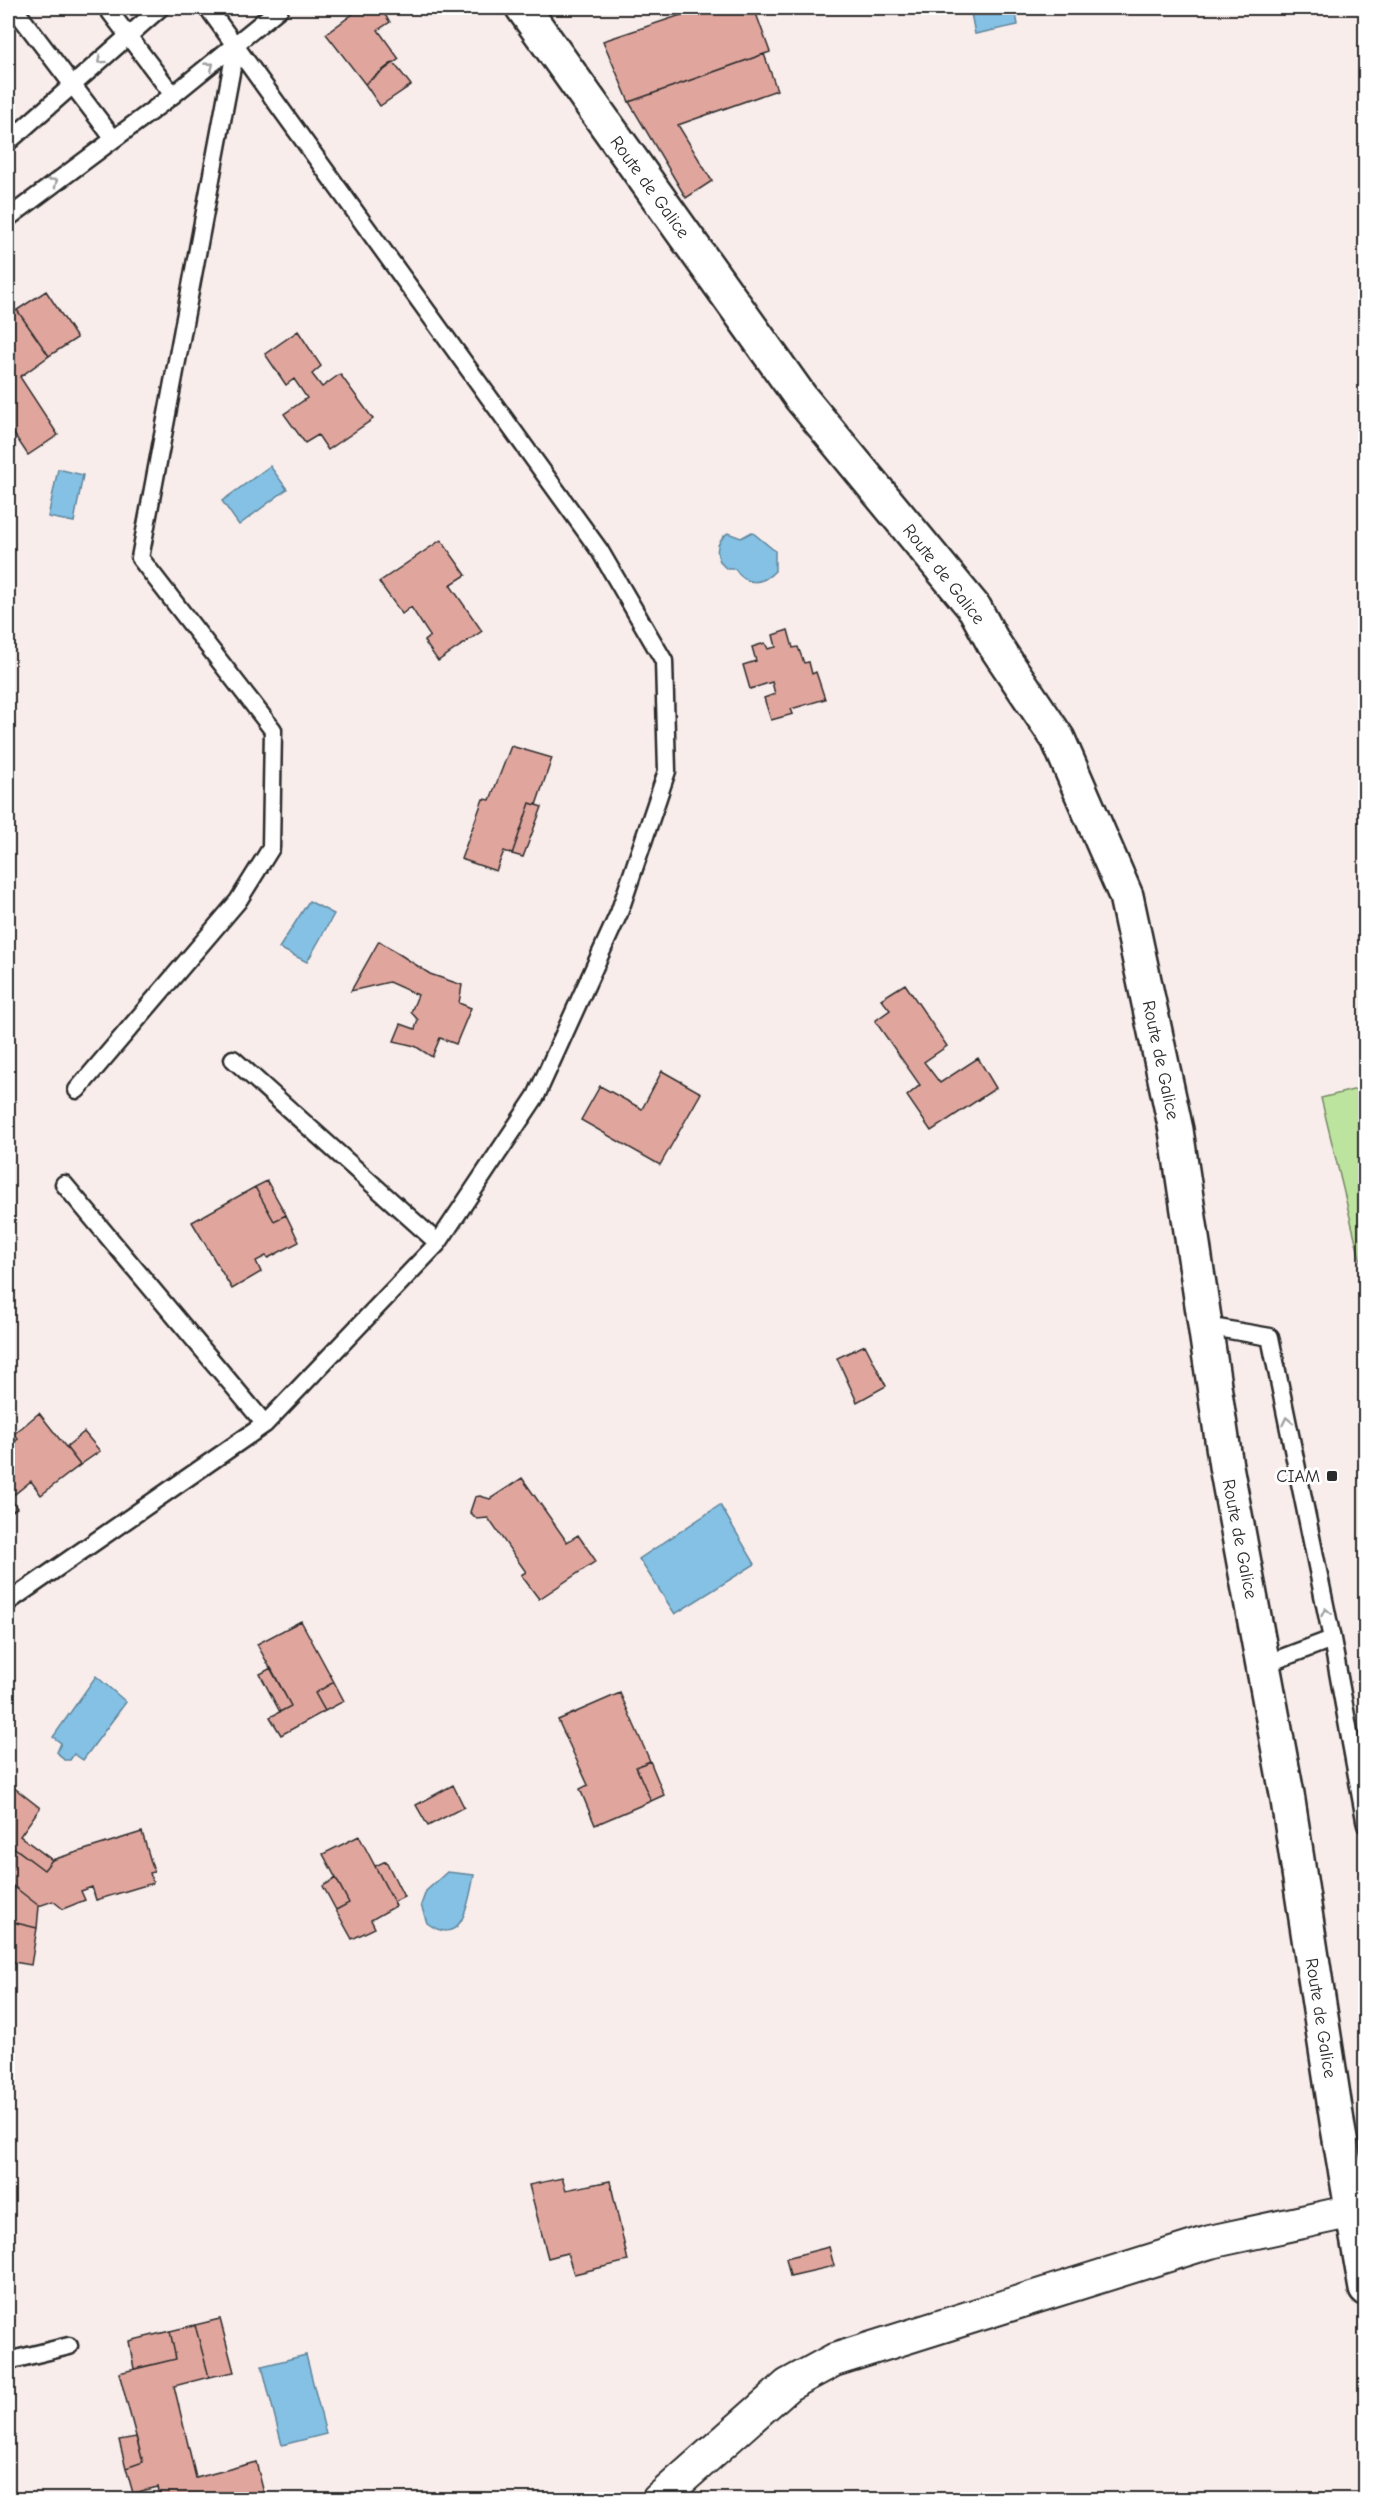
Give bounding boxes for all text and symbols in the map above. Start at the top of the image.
one-way arrow [97,53,107,64]
one-way arrow [204,62,215,73]
street label: Route de Galice [605,132,694,243]
one-way arrow [47,179,58,190]
street label: Route de Galice [898,520,989,629]
street label: Route de Galice [1138,999,1183,1122]
one-way arrow [1281,1417,1294,1427]
place label: CIAM [1276,1466,1320,1487]
marker: CIAM [1325,1469,1339,1483]
street label: Route de Galice [1218,1478,1261,1601]
one-way arrow [1320,1608,1333,1618]
street label: Route de Galice [1301,1957,1340,2080]

